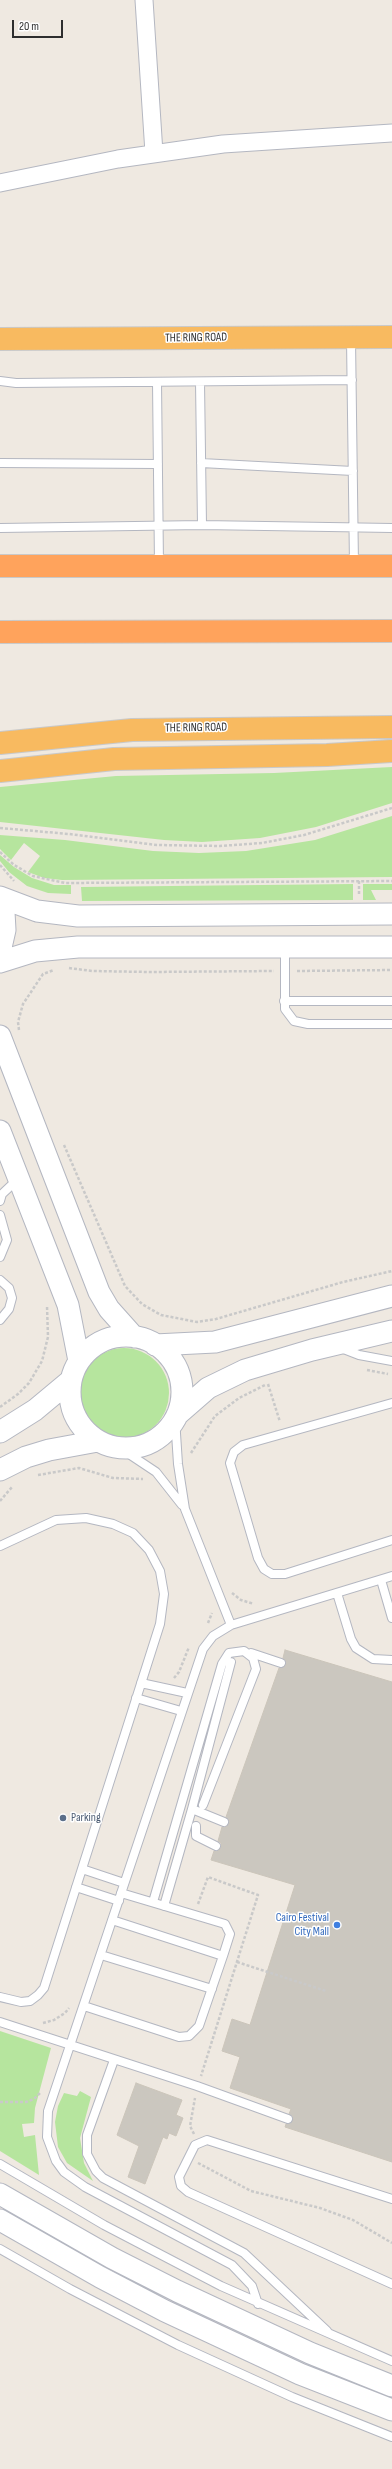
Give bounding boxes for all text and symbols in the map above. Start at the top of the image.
scale bar [14,12,65,38]
text: 20 m [19,19,39,34]
street label: THE RING ROAD [165,330,227,346]
street label: THE RING ROAD [165,720,227,736]
place label: Parking [71,1811,101,1825]
marker: Parking [58,1813,68,1823]
place label: Cairo Festival City Mall [276,1911,329,1939]
marker: Cairo Festival City Mall [332,1920,342,1930]

